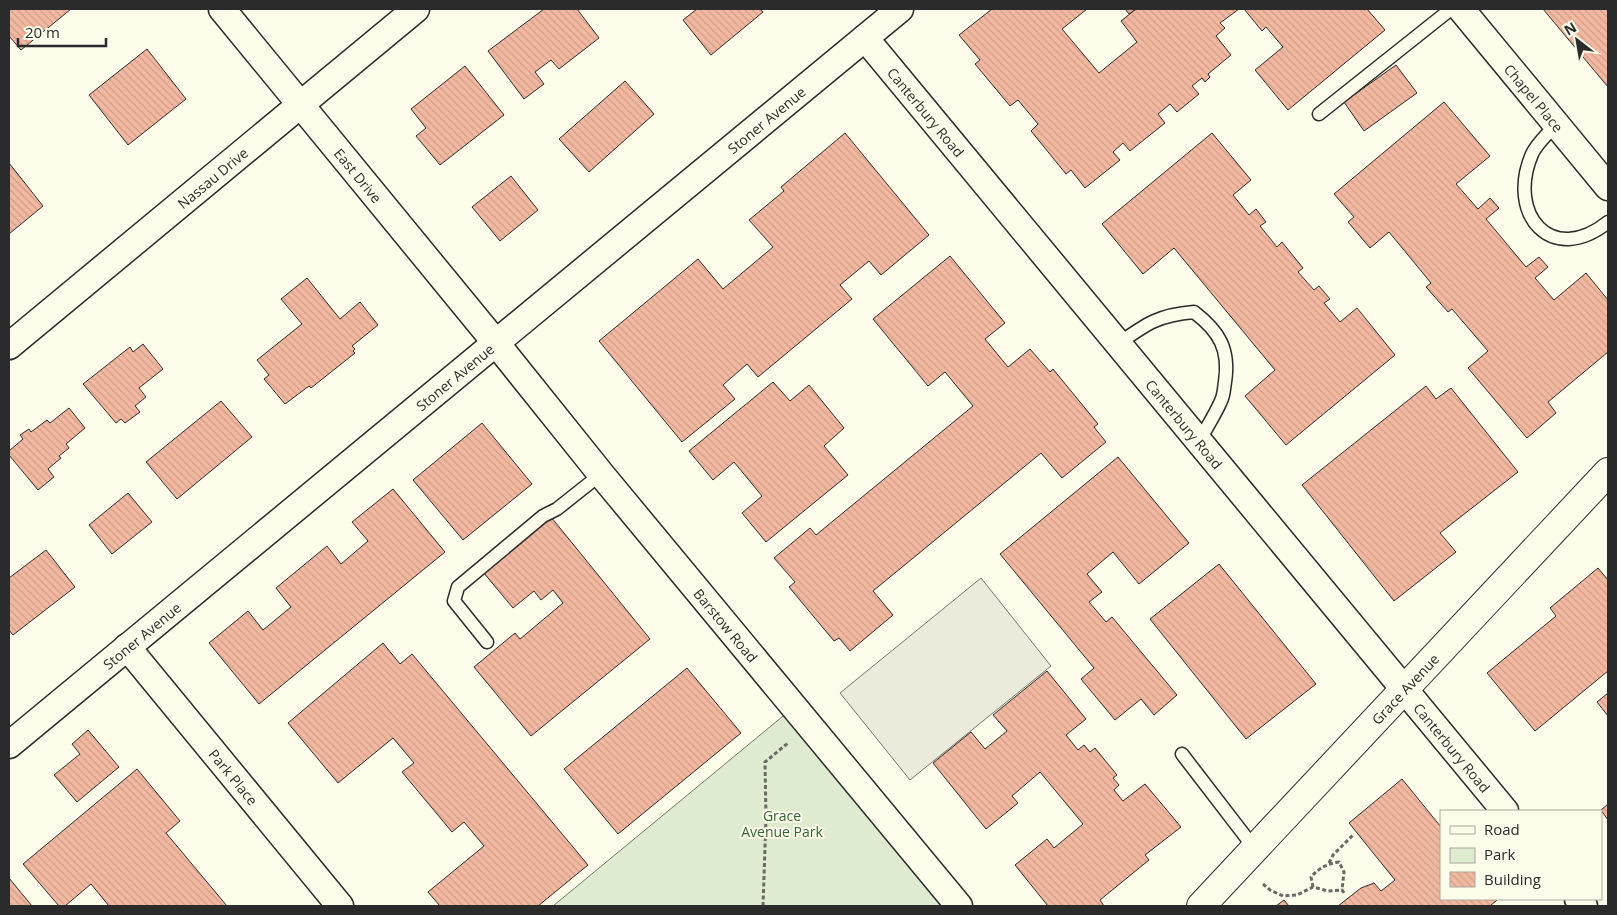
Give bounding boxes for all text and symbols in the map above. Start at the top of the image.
scale bar [18,15,105,47]
north arrow [1552,15,1602,65]
text: N [1560,17,1580,40]
text: 20 m [25,22,60,42]
street label: Chapel Place [1500,60,1568,136]
street label: Canterbury Road [884,63,969,161]
street label: Stoner Avenue [723,82,809,157]
street label: Nassau Drive [173,143,252,212]
street label: East Drive [330,144,386,207]
street label: Stoner Avenue [412,339,498,415]
street label: Canterbury Road [1142,375,1227,473]
street label: Barstow Road [690,584,762,666]
street label: Stoner Avenue [99,598,185,673]
street label: Grace Avenue [1367,649,1443,728]
street label: Canterbury Road [1410,699,1495,796]
street label: Park Place [205,745,262,809]
park label: Grace Avenue Park [741,806,823,841]
legend [1440,810,1602,900]
text: Road [1484,819,1520,839]
text: Park [1484,844,1515,864]
text: Building [1484,869,1541,889]

